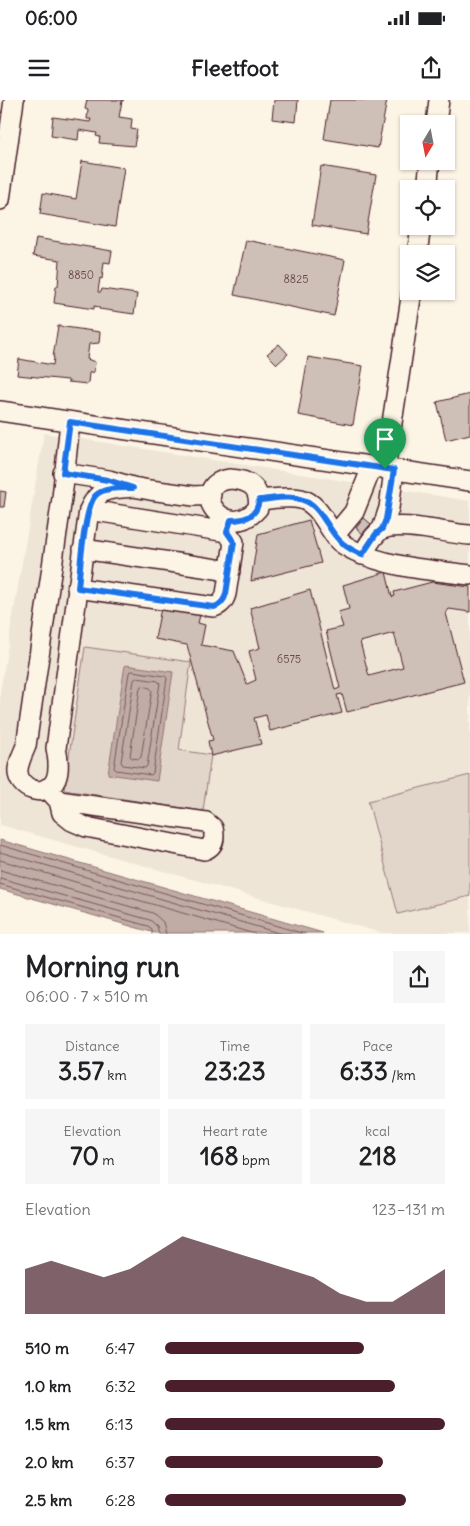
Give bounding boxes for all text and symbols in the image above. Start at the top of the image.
text: 06:00 [25,6,78,30]
icon: menu [25,54,53,82]
text: Fleetfoot [191,54,279,82]
icon: share [417,54,445,82]
north arrow [400,115,455,170]
map controls [400,115,455,300]
button: locate [400,180,455,235]
button: layers [400,245,455,300]
house number: 8850 [68,268,94,282]
house number: 8825 [283,272,309,286]
pin [364,418,406,469]
icon: arrive [371,425,399,453]
house number: 6575 [277,652,301,666]
text: Morning run [25,949,180,985]
button: share [393,951,445,1003]
text: 06:00 · 7 × 510 m [25,986,148,1006]
text: Distance [65,1037,120,1055]
text: Time [220,1037,250,1055]
text: Pace [362,1037,393,1055]
text: 3.57 [58,1055,104,1087]
text: 23:23 [204,1055,266,1087]
text: 6:33 [340,1055,388,1087]
text: km [104,1066,127,1084]
text: /km [388,1066,416,1084]
text: Elevation [64,1122,121,1140]
text: Heart rate [203,1122,267,1140]
text: kcal [365,1122,390,1140]
text: 70 [70,1140,99,1172]
text: 168 [200,1140,239,1172]
text: 218 [359,1140,397,1172]
text: m [99,1151,114,1169]
text: bpm [239,1151,270,1169]
text: Elevation [25,1199,91,1219]
text: 123–131 m [372,1199,445,1219]
text: 510 m [25,1338,69,1358]
text: 6:47 [105,1338,135,1358]
text: 1.0 km [25,1376,71,1396]
text: 6:32 [105,1376,136,1396]
text: 1.5 km [25,1414,70,1434]
text: 6:13 [105,1414,133,1434]
text: 2.0 km [25,1452,74,1472]
text: 6:37 [105,1452,135,1472]
text: 2.5 km [25,1490,72,1510]
text: 6:28 [105,1490,136,1510]

